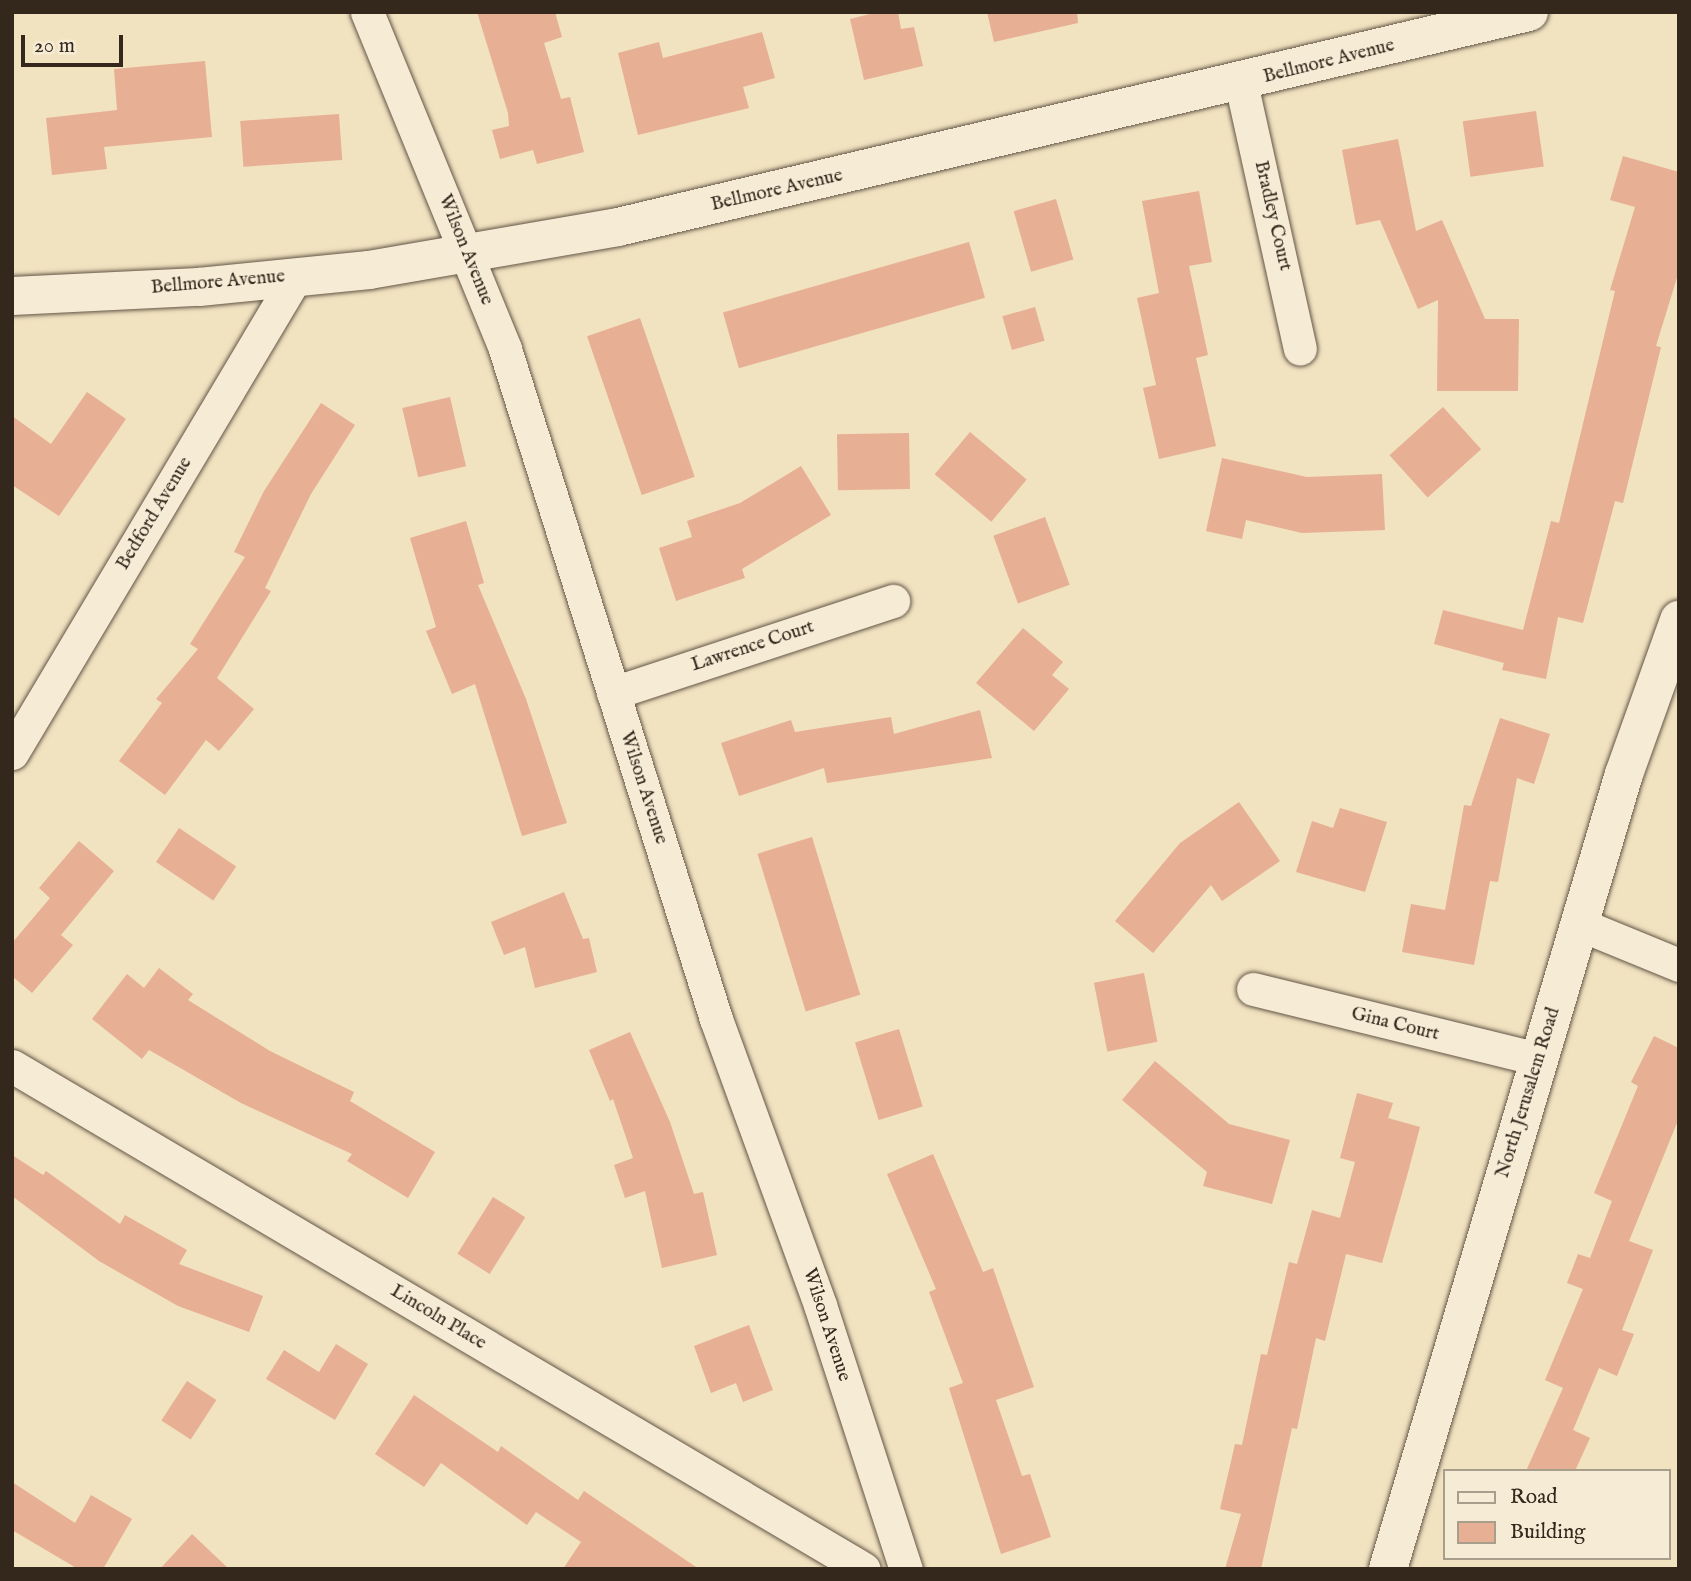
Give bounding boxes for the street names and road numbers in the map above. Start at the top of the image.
street label: Bellmore Avenue [1261,35,1397,89]
street label: Bradley Court [1248,159,1296,273]
street label: Bellmore Avenue [709,165,845,217]
street label: Wilson Avenue [432,191,498,309]
street label: Bellmore Avenue [150,266,286,300]
street label: Bedford Avenue [112,453,198,575]
street label: Lawrence Court [689,616,817,678]
street label: Wilson Avenue [614,729,672,847]
street label: Gina Court [1349,1003,1441,1047]
street label: North Jerusalem Road [1492,1005,1566,1181]
street label: Wilson Avenue [797,1266,855,1384]
street label: Lincoln Place [386,1280,490,1356]

